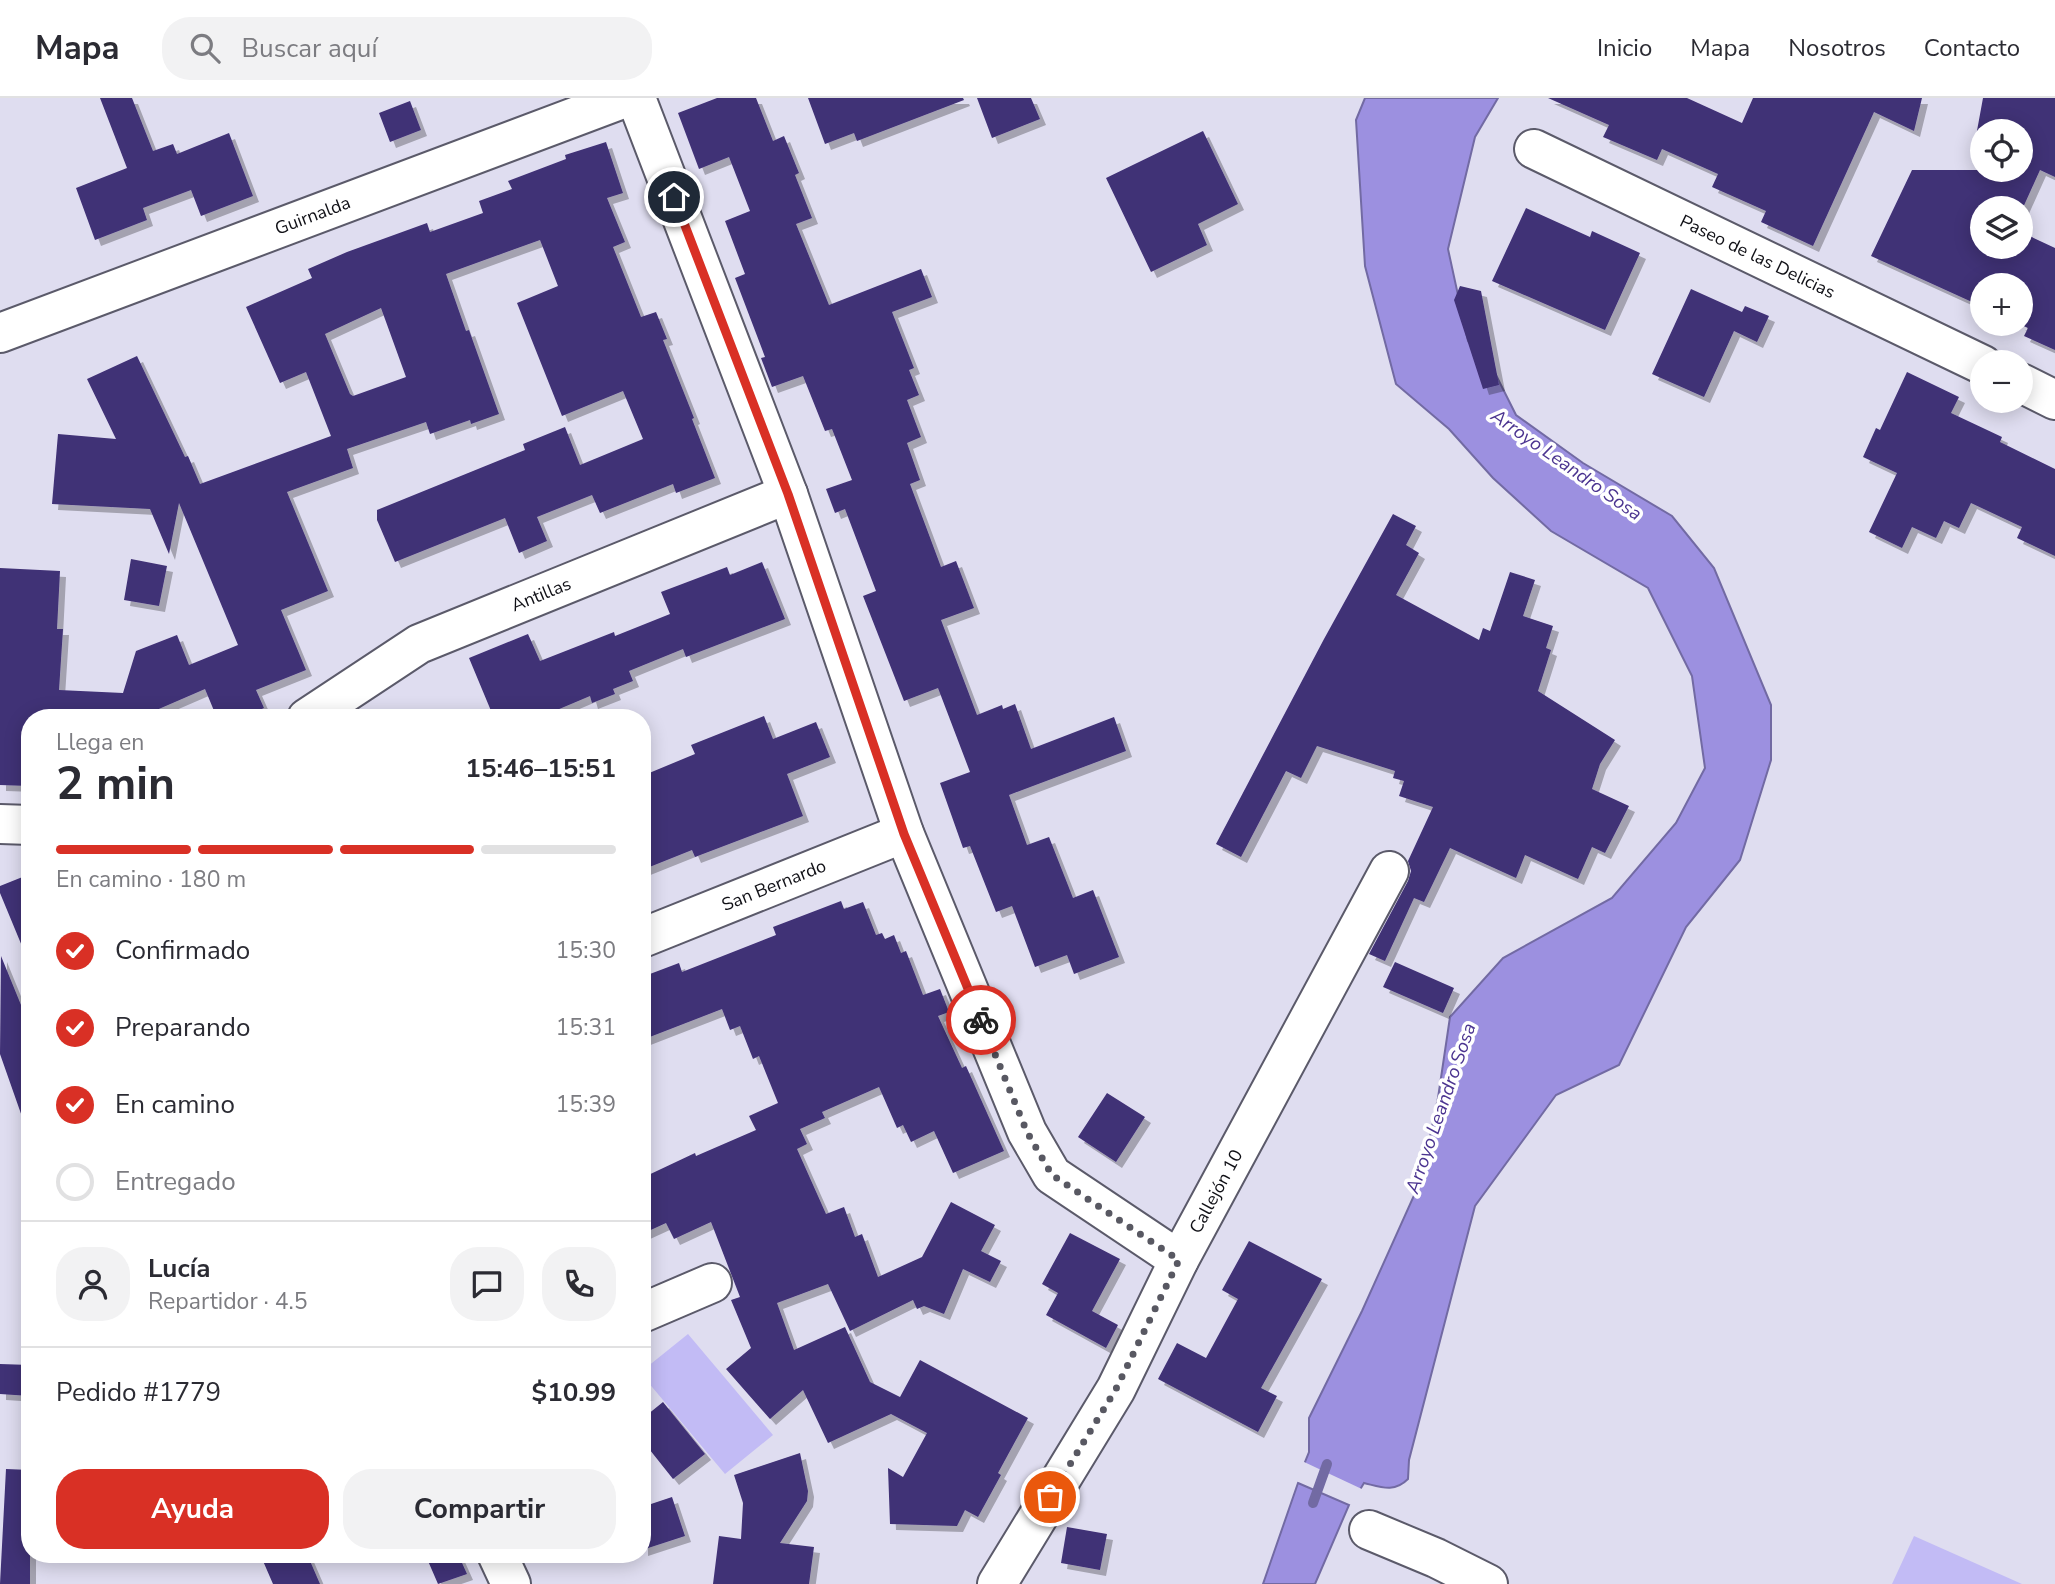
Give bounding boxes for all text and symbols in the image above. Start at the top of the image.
search box [162,17,652,80]
text: Mapa [35,26,120,71]
icon: search [186,29,224,67]
text: Buscar aquí [242,31,377,66]
text: Inicio [1597,32,1652,64]
text: Mapa [1690,32,1750,64]
text: Nosotros [1788,32,1886,64]
text: Contacto [1924,32,2020,64]
map controls [1970,119,2033,413]
button: locate [1970,119,2033,182]
pin [644,167,704,227]
icon: home [655,178,693,216]
street label: Guirnalda [271,190,354,241]
button: layers [1970,196,2033,259]
street label: Paseo de las Delicias [1676,209,1839,304]
button: + [1970,273,2033,336]
button: − [1970,350,2033,413]
water label: Arroyo Leandro Sosa [1485,402,1647,527]
street label: Antillas [507,571,575,617]
text: Llega en [56,727,144,758]
text: 15:46–15:51 [465,751,616,786]
text: 2 min [56,752,175,815]
street label: San Bernardo [718,854,829,917]
text: En camino · 180 m [56,864,246,895]
icon: check [56,932,94,970]
text: Confirmado [115,933,250,968]
text: 15:30 [556,935,616,966]
courier [946,985,1016,1055]
icon: bike [962,1001,1000,1039]
icon: check [56,1009,94,1047]
text: Preparando [115,1010,250,1045]
text: 15:31 [556,1012,616,1043]
water label: Arroyo Leandro Sosa [1399,1020,1482,1198]
icon: check [56,1086,94,1124]
text: En camino [115,1087,235,1122]
text: 15:39 [556,1089,616,1120]
street label: Callejón 10 [1184,1145,1249,1238]
text: Entregado [115,1164,236,1199]
button: person [56,1247,130,1321]
button: chat [450,1247,524,1321]
button: phone [542,1247,616,1321]
text: Lucía [148,1251,211,1286]
text: Repartidor · 4.5 [148,1286,308,1317]
text: Pedido #1779 [56,1375,221,1410]
text: $10.99 [532,1375,616,1410]
pin [1020,1467,1080,1527]
button: Ayuda [56,1469,329,1549]
button: Compartir [343,1469,616,1549]
icon: bag [1031,1478,1069,1516]

